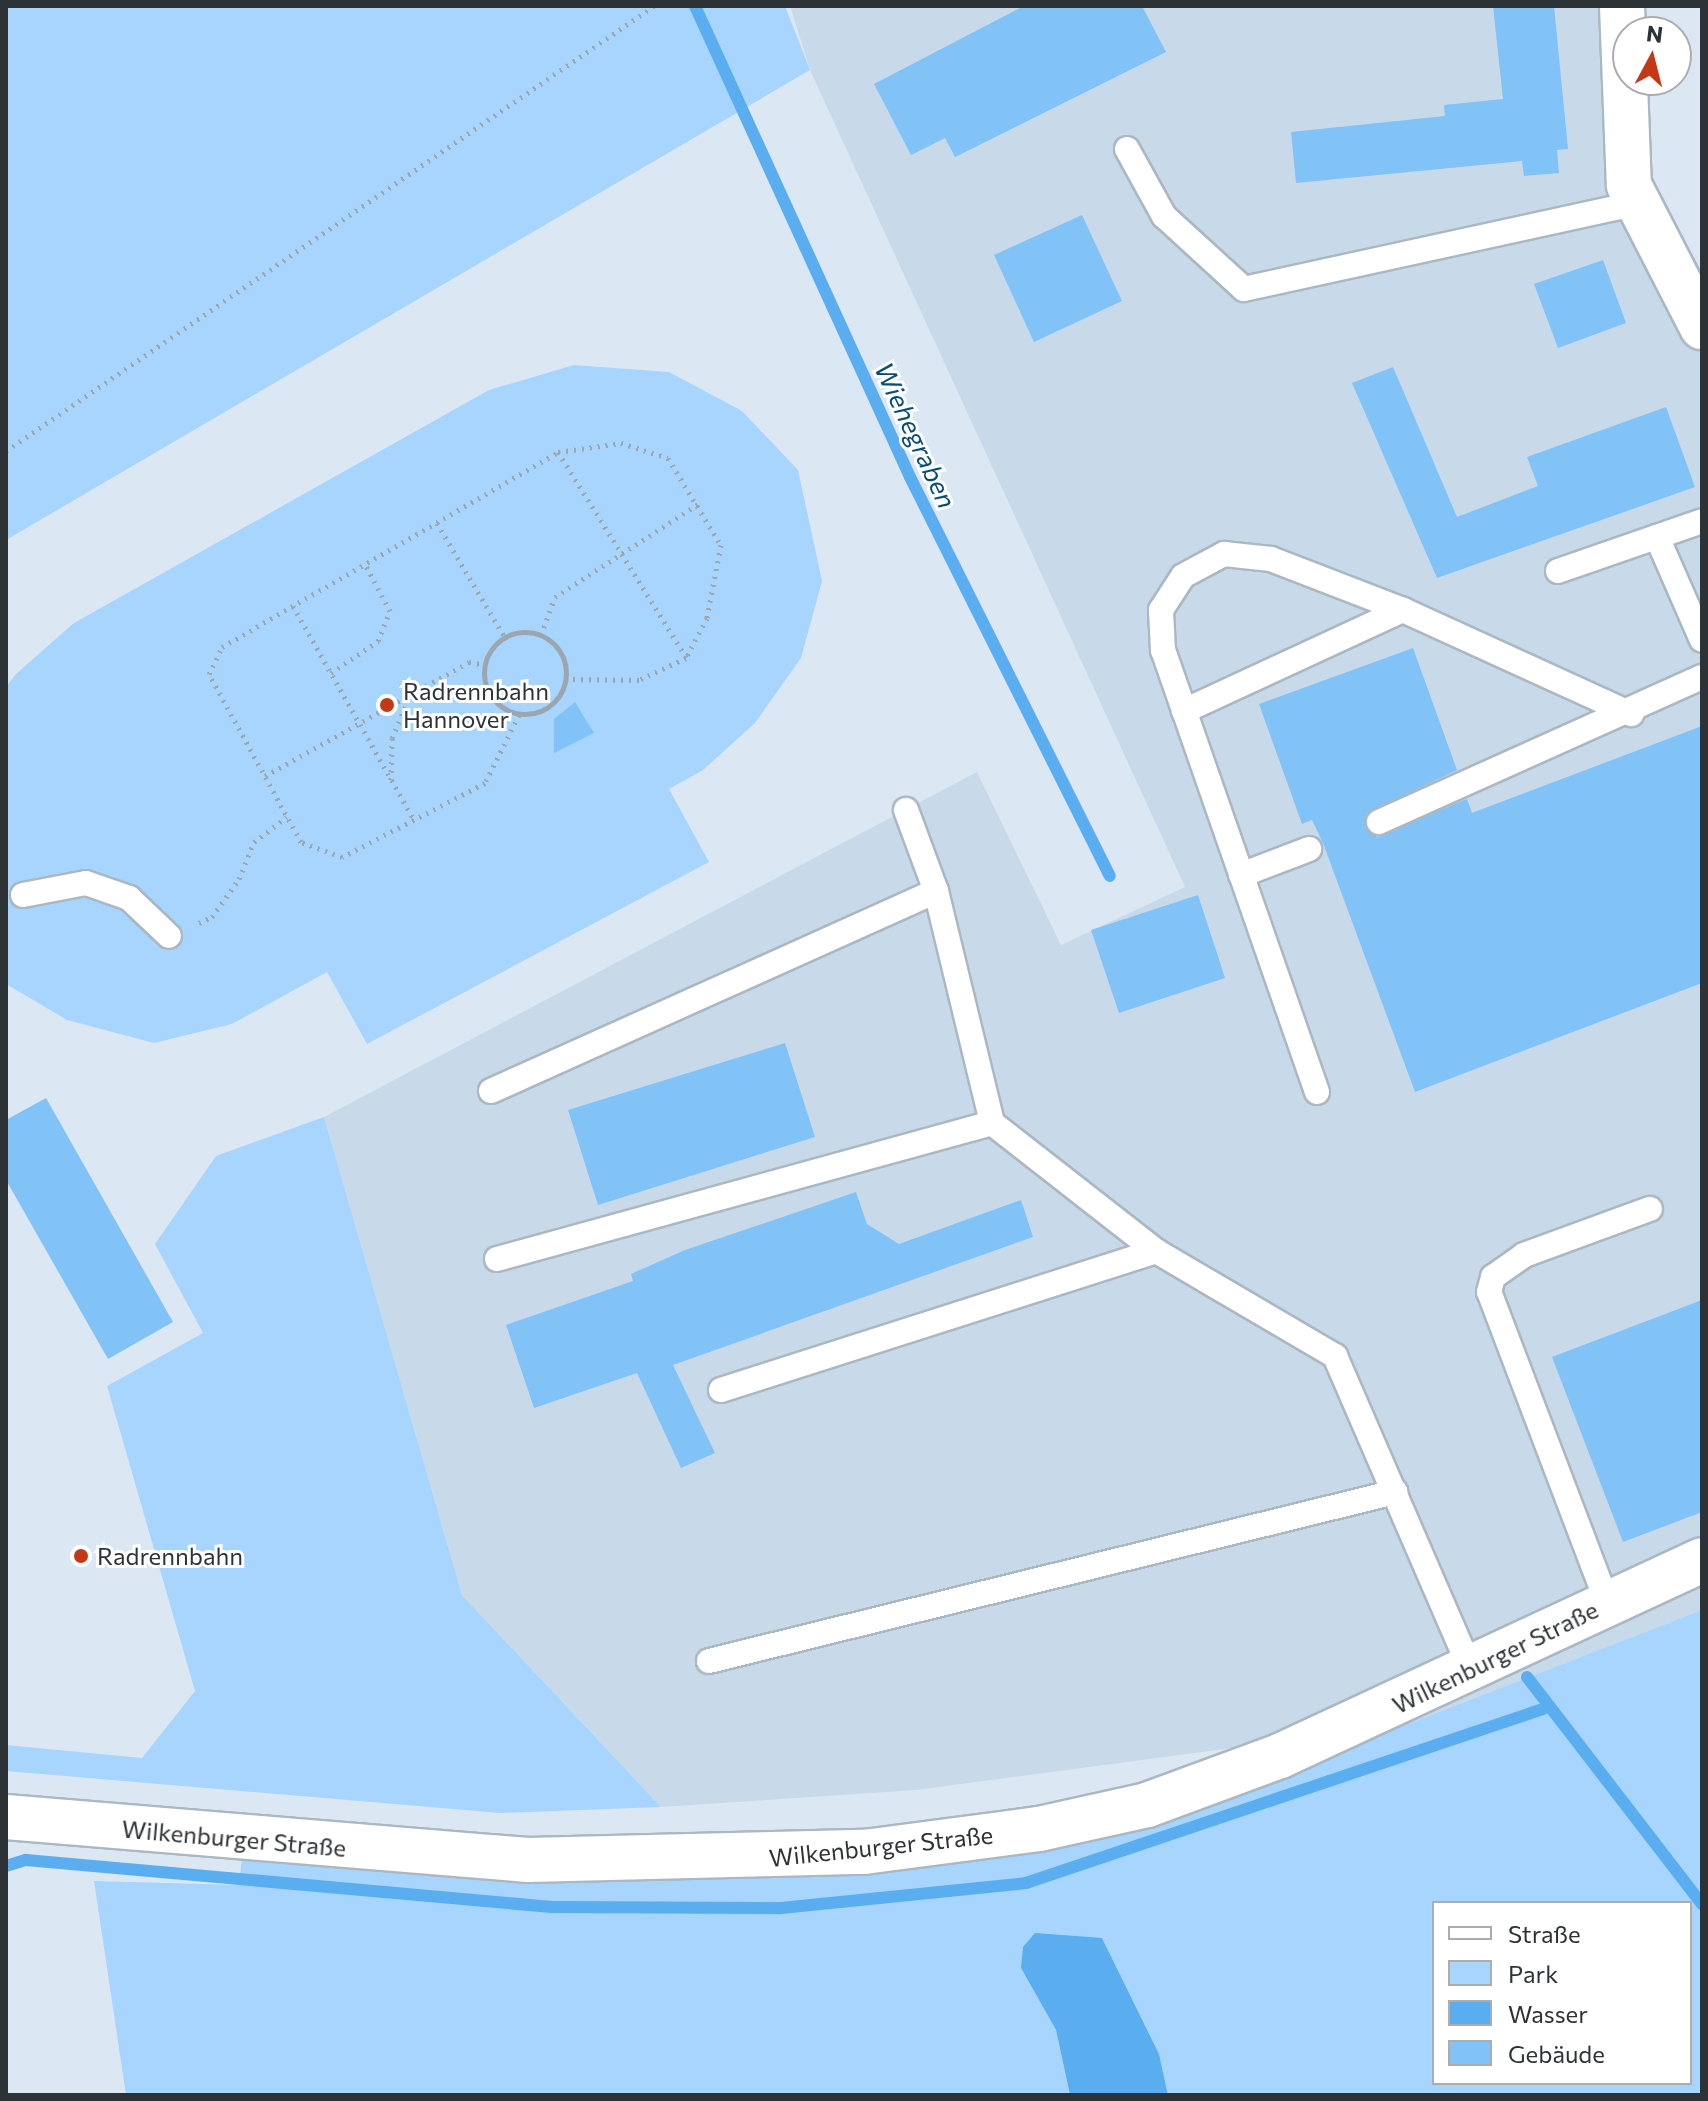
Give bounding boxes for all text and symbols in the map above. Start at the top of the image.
north arrow [1612,16,1692,96]
text: N [1645,19,1665,48]
water label: Wiehegraben [869,357,963,513]
place label: Radrennbahn Hannover [403,677,549,733]
marker: Radrennbahn Hannover [378,696,396,714]
place label: Radrennbahn [97,1542,243,1570]
marker: Radrennbahn [72,1547,90,1565]
street label: Wilkenburger Straße [1387,1595,1603,1719]
street label: Wilkenburger Straße [121,1814,347,1862]
street label: Wilkenburger Straße [768,1820,994,1872]
legend [1432,1901,1692,2085]
text: Straße [1508,1919,1581,1948]
text: Park [1508,1959,1558,1988]
text: Wasser [1508,1999,1588,2028]
text: Gebäude [1508,2039,1605,2068]

